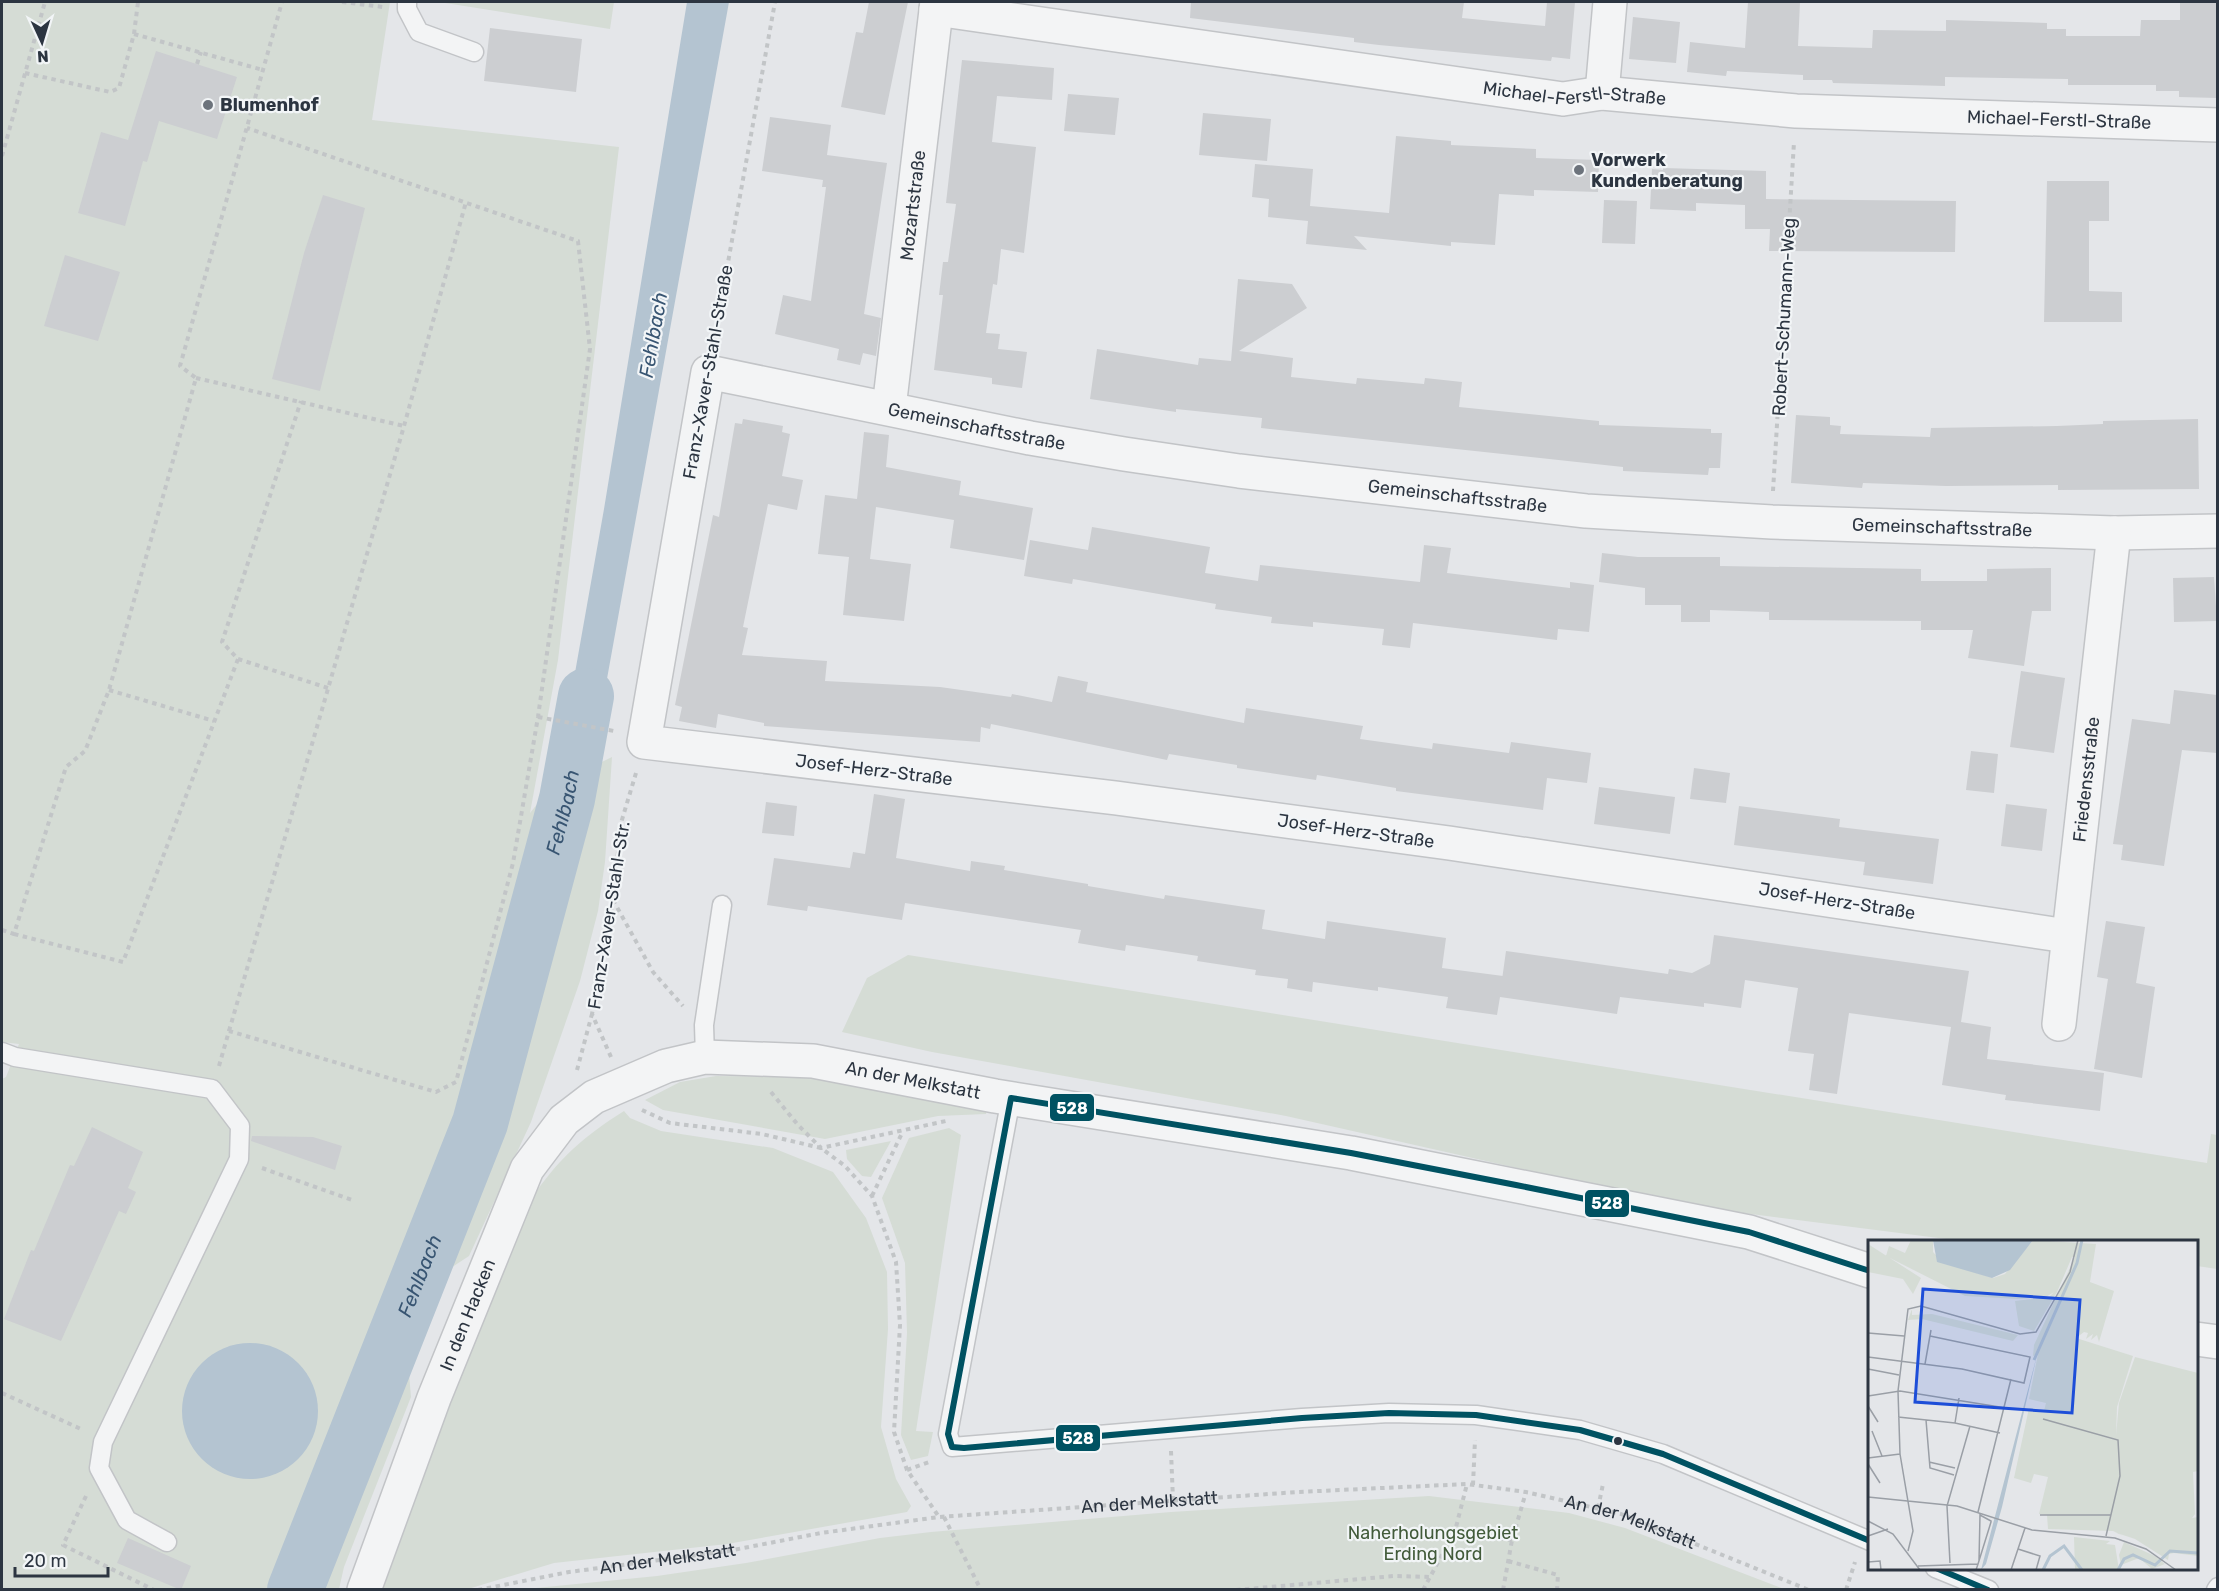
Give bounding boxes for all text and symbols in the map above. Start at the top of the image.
north arrow [12,12,72,72]
text: N [37,47,49,66]
street label: Michael-Ferstl-Straße [1482,77,1667,110]
place label: Blumenhof [220,94,319,116]
marker: Blumenhof [201,98,215,112]
street label: Michael-Ferstl-Straße [1967,106,2152,134]
street label: Mozartstraße [896,149,930,262]
place label: Vorwerk Kundenberatung [1591,149,1743,192]
marker: Vorwerk Kundenberatung [1572,163,1586,177]
street label: Robert-Schumann-Weg [1768,217,1800,417]
street label: Franz-Xaver-Stahl-Straße [678,263,738,481]
water label: Fehlbach [634,290,672,380]
street label: Gemeinschaftsstraße [886,398,1067,455]
street label: Gemeinschaftsstraße [1367,475,1548,517]
street label: Gemeinschaftsstraße [1852,514,2033,541]
street label: Friedensstraße [2068,716,2104,843]
street label: Josef-Herz-Straße [794,749,954,791]
water label: Fehlbach [541,768,584,857]
street label: Josef-Herz-Straße [1276,809,1436,853]
street label: Franz-Xaver-Stahl-Str. [583,819,635,1011]
street label: Josef-Herz-Straße [1757,878,1917,924]
street label: An der Melkstatt [844,1056,982,1104]
line badge: 528 [1049,1093,1095,1122]
text: 528 [1056,1099,1088,1118]
line badge: 528 [1584,1189,1630,1218]
text: 528 [1591,1194,1623,1213]
water label: Fehlbach [392,1231,447,1320]
inset map [1868,1240,2198,1570]
street label: In den Hacken [435,1256,500,1374]
line badge: 528 [1055,1424,1101,1452]
text: 528 [1062,1429,1094,1448]
unlabelled marker [1612,1435,1624,1447]
street label: An der Melkstatt [1080,1487,1219,1518]
street label: An der Melkstatt [1562,1490,1699,1554]
park label: Naherholungsgebiet Erding Nord [1348,1522,1518,1565]
street label: An der Melkstatt [598,1539,737,1579]
scale bar [15,1540,108,1578]
text: 20 m [24,1550,66,1572]

